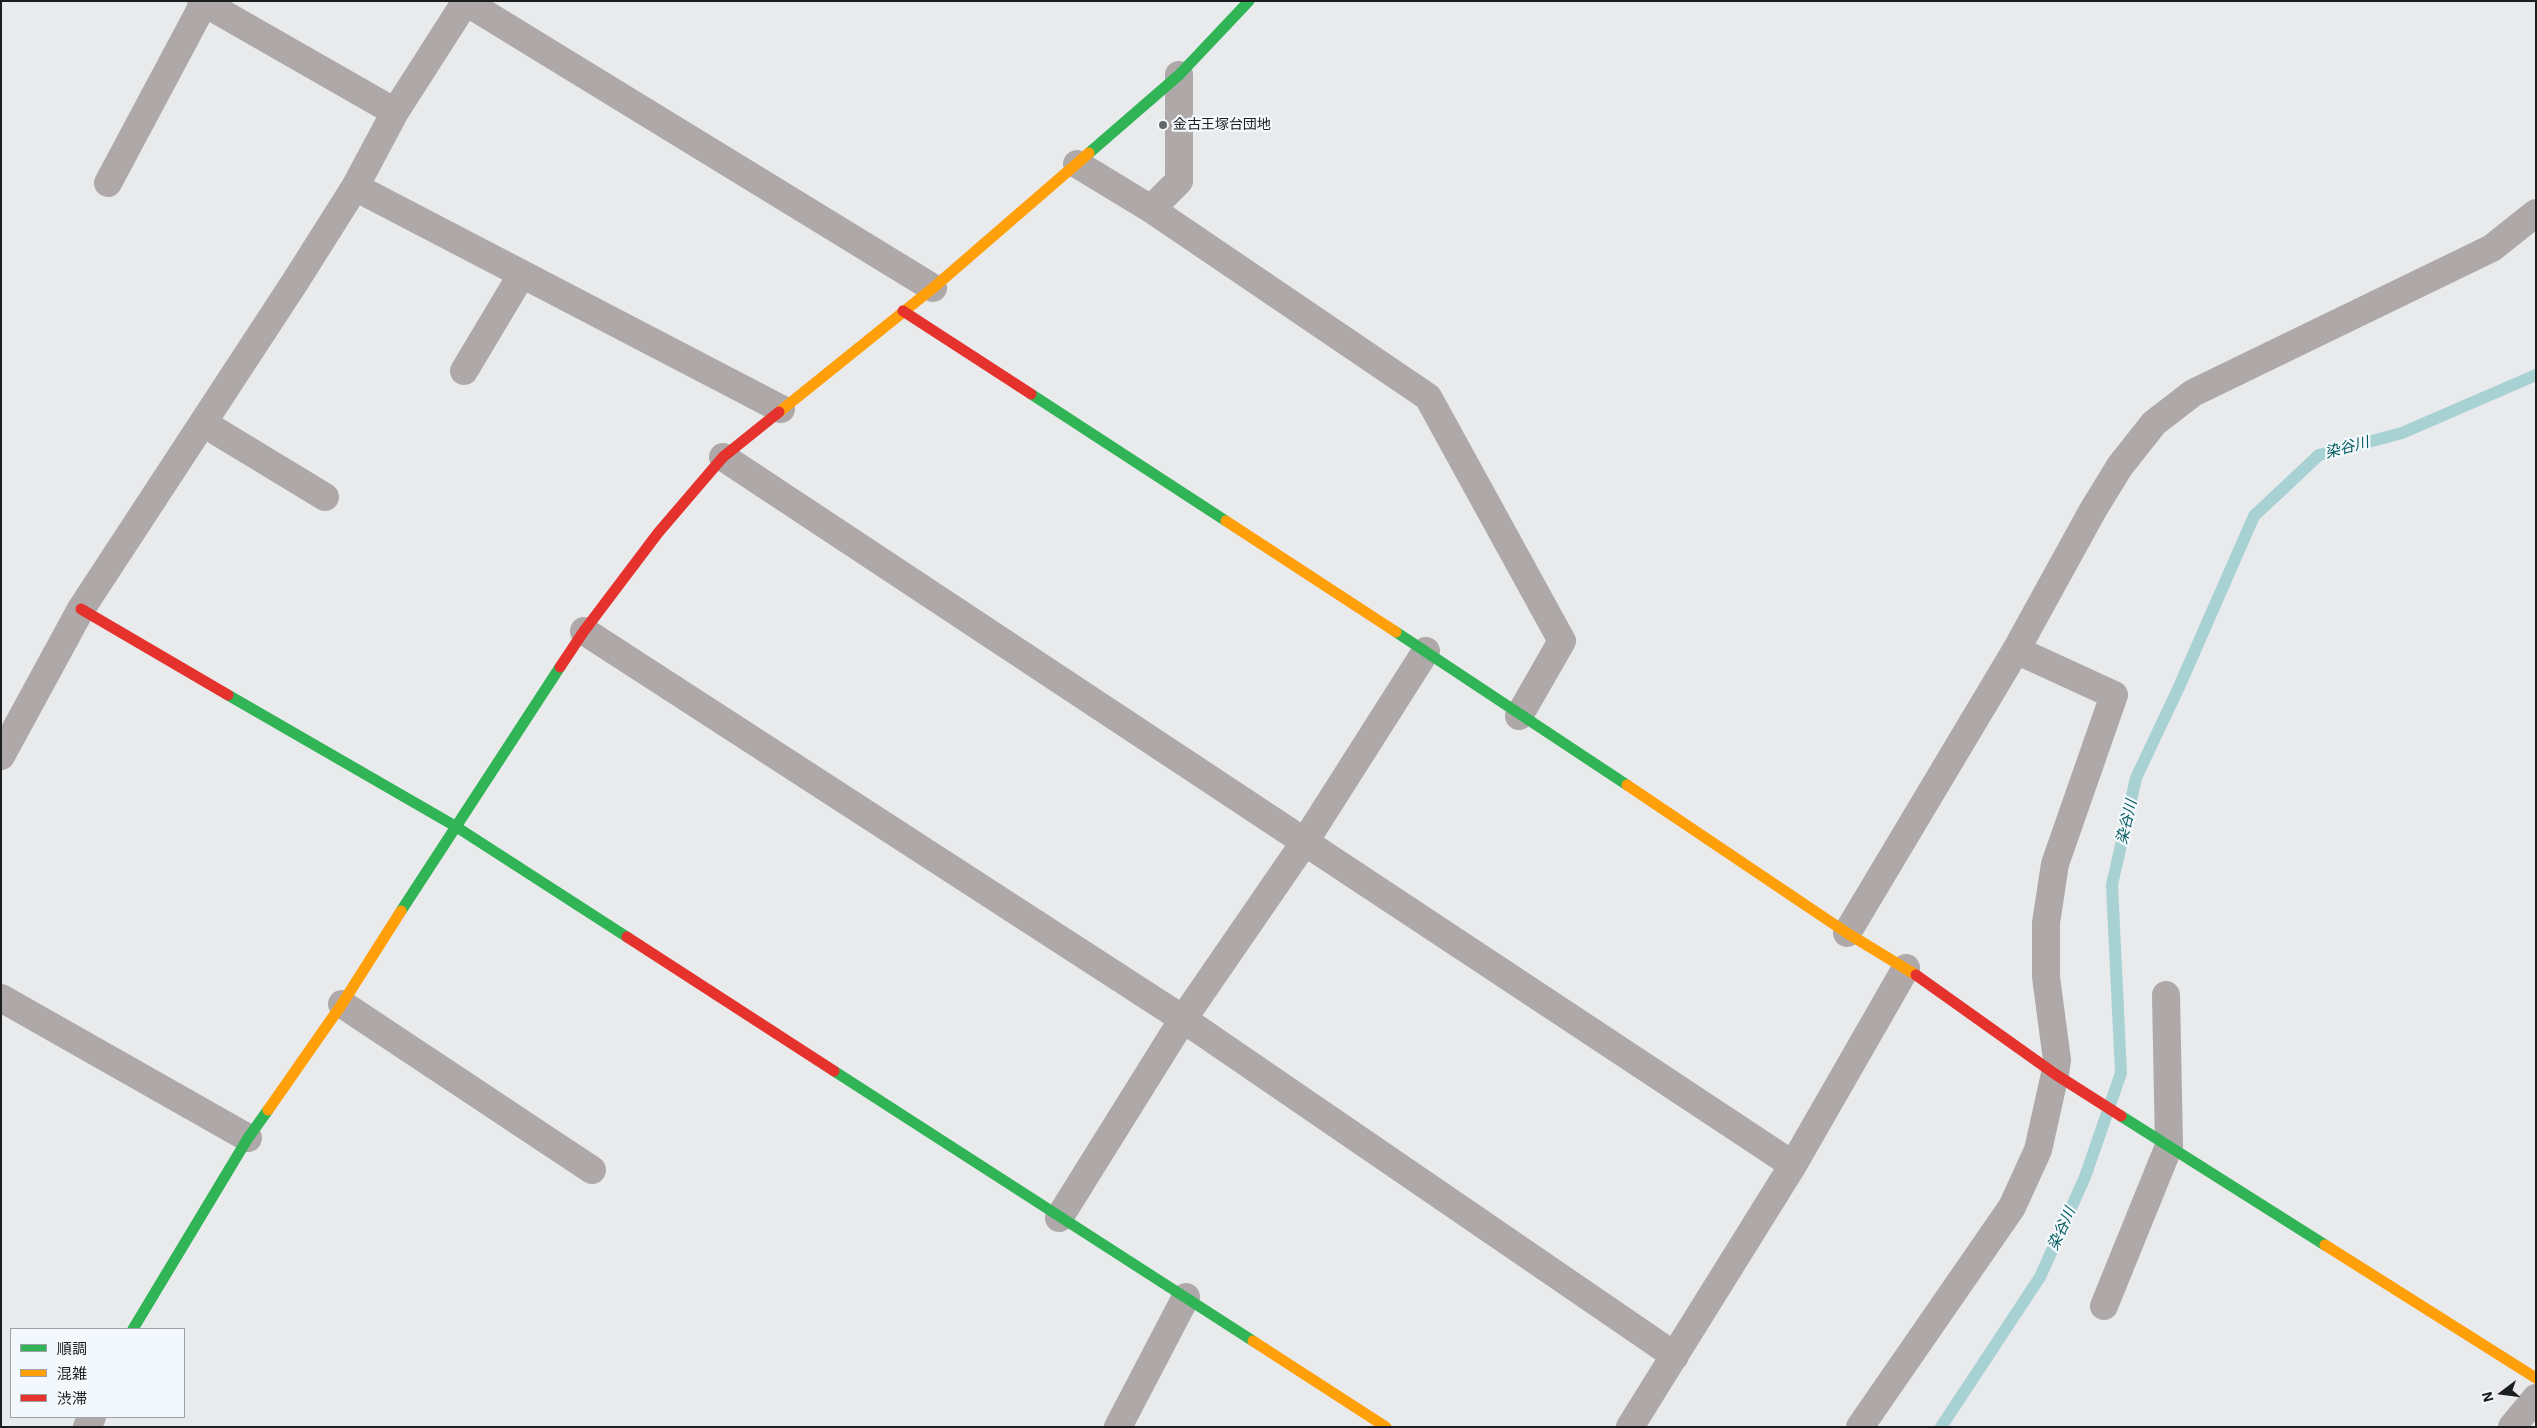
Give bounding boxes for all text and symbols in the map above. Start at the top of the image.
place label: 金古王塚台団地 [1173,117,1271,133]
marker: 金古王塚台団地 [1157,119,1169,131]
water label: 染谷川 [2323,433,2371,463]
water label: 染谷川 [2113,798,2141,846]
water label: 染谷川 [2045,1205,2079,1253]
legend [10,1328,185,1418]
text: 順調 [57,1339,87,1358]
text: 混雑 [57,1364,87,1383]
north arrow [2477,1368,2527,1418]
text: 渋滞 [57,1389,87,1408]
text: N [2478,1390,2498,1404]

